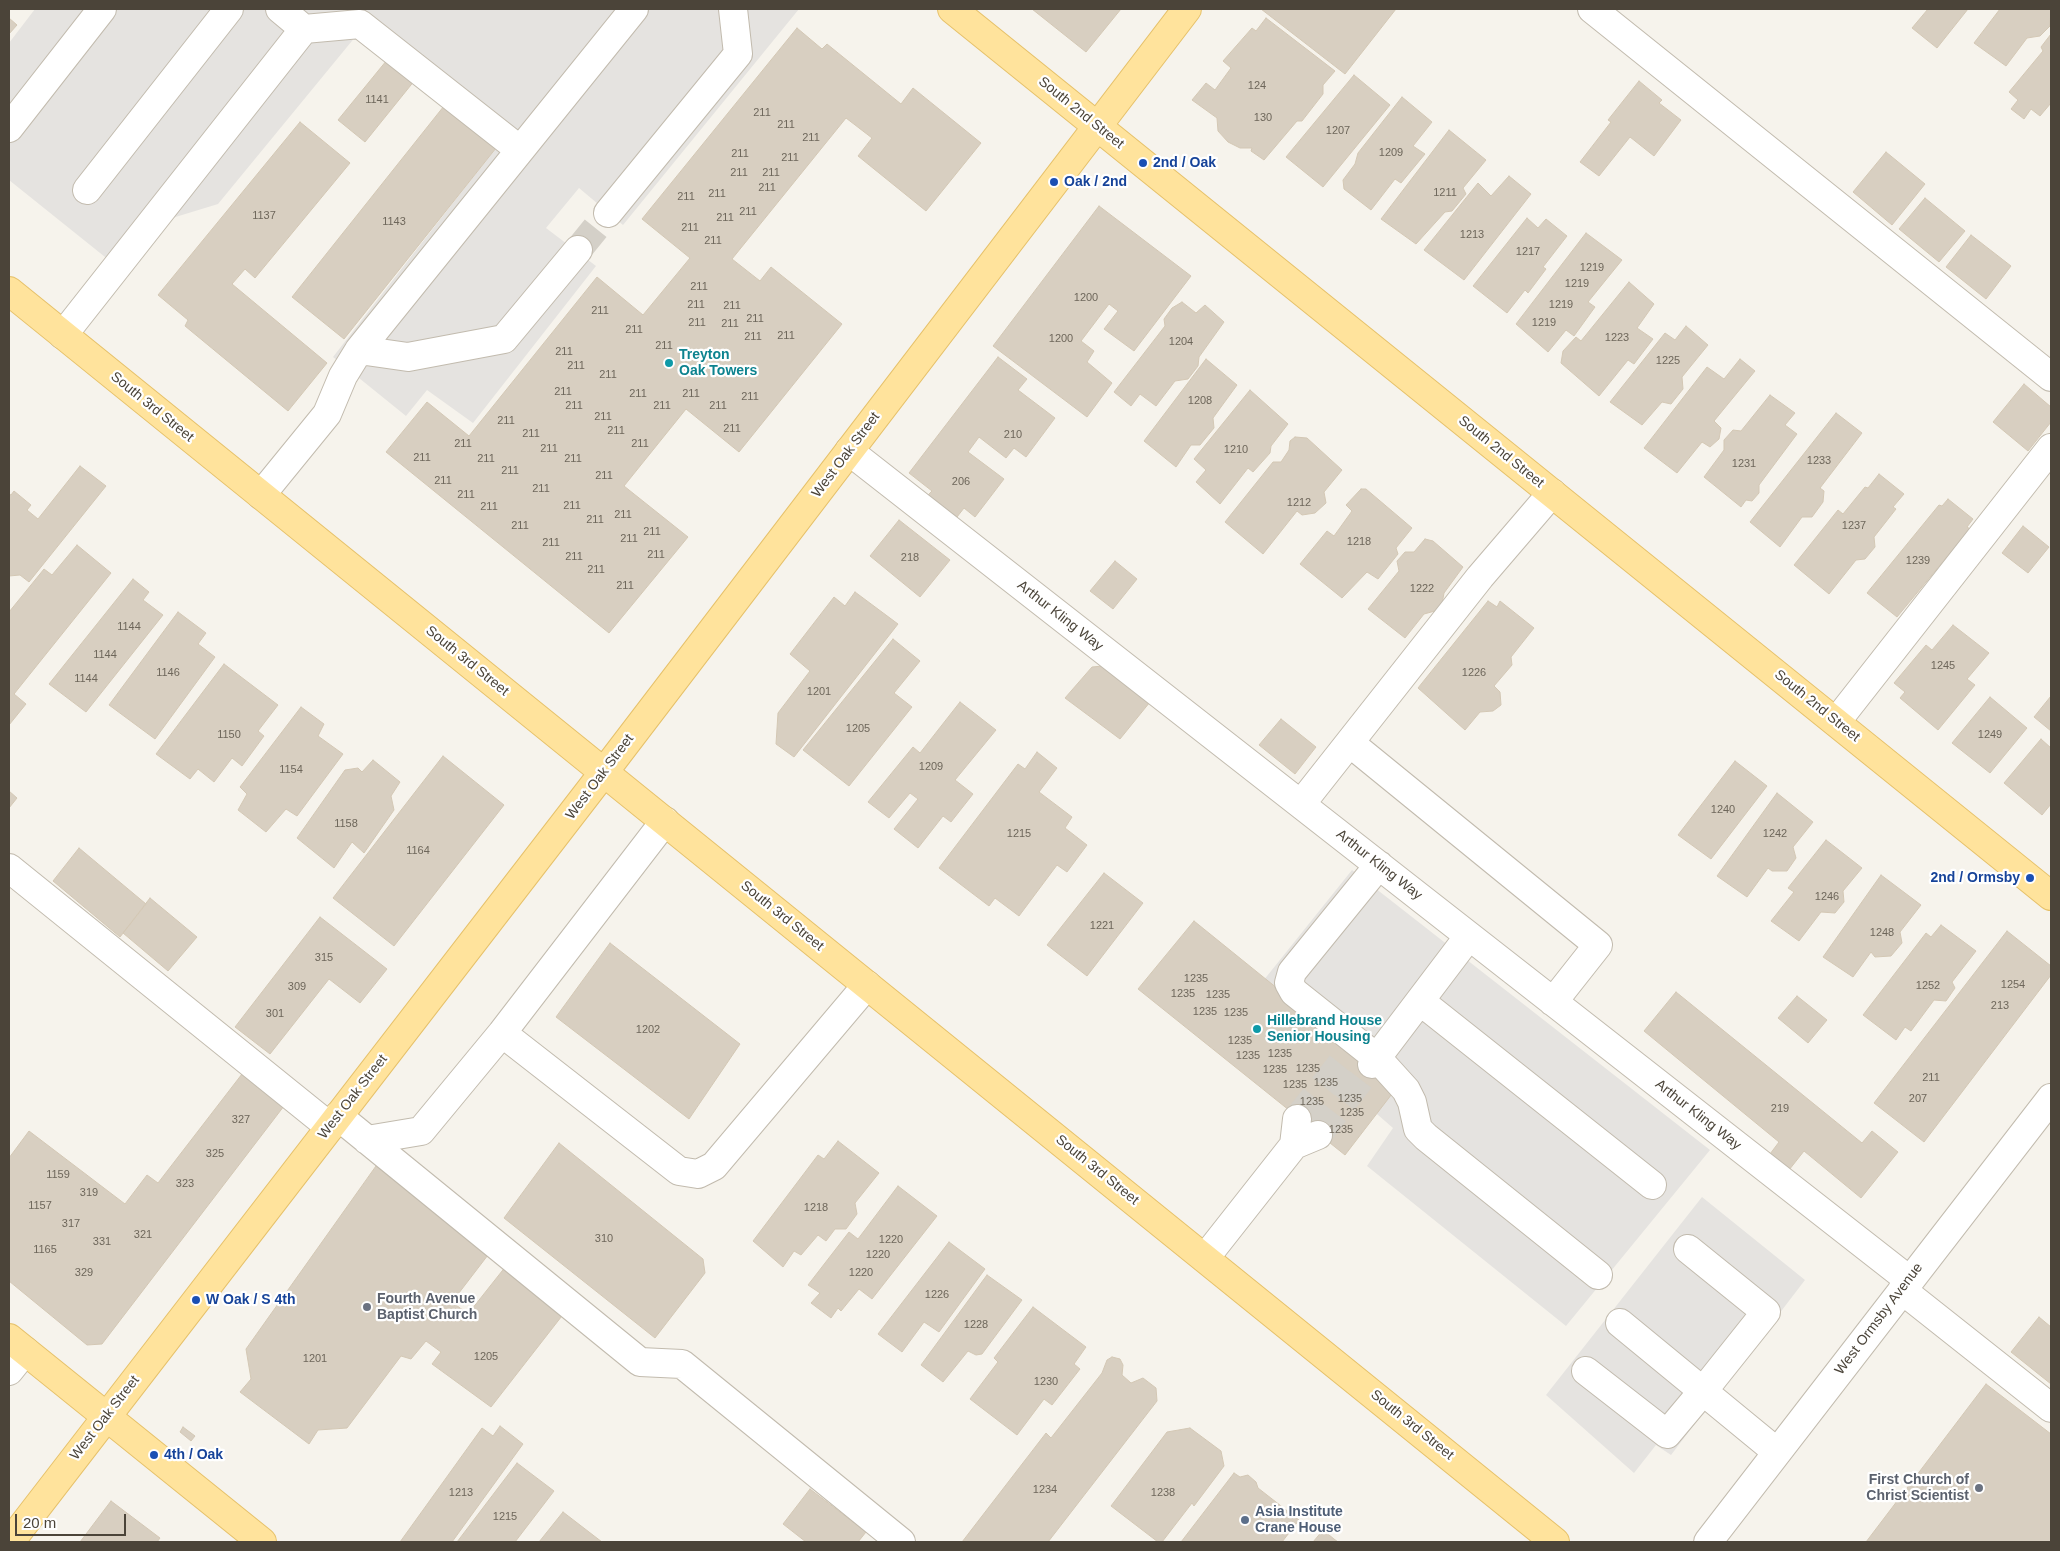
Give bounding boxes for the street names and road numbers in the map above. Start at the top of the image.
street label: South 2nd Street [1035,73,1127,153]
street label: South 3rd Street [107,368,197,446]
street label: West Oak Street [808,409,884,501]
street label: South 2nd Street [1455,412,1547,492]
street label: Arthur Kling Way [1014,577,1106,655]
street label: South 3rd Street [422,622,512,700]
street label: South 2nd Street [1771,666,1863,746]
street label: West Oak Street [562,731,638,823]
street label: Arthur Kling Way [1333,826,1425,904]
street label: South 3rd Street [737,877,827,955]
street label: West Oak Street [315,1051,391,1143]
street label: Arthur Kling Way [1652,1076,1744,1154]
street label: South 3rd Street [1052,1131,1142,1209]
street label: West Ormsby Avenue [1831,1260,1927,1378]
street label: West Oak Street [67,1372,143,1464]
street label: South 3rd Street [1367,1386,1457,1464]

